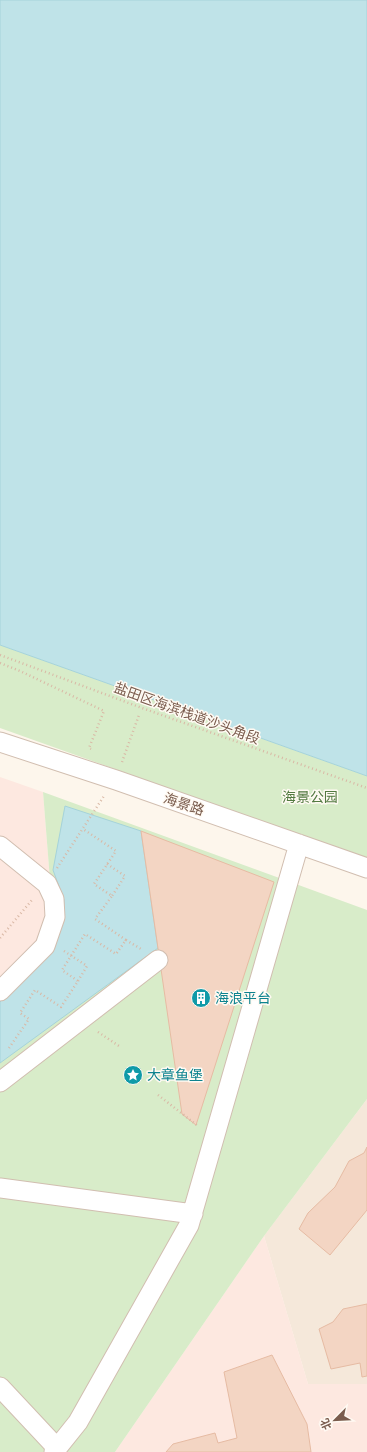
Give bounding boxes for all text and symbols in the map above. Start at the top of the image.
street label: 盐田区海滨栈道沙头角段 [112,678,262,748]
park label: 海景公园 [282,788,338,806]
street label: 海景路 [161,789,207,819]
building icon: 海浪平台 [190,987,212,1009]
place label: 海浪平台 [215,989,271,1007]
place icon: 大章鱼堡 [122,1064,144,1086]
place label: 大章鱼堡 [147,1066,203,1084]
north arrow [315,1400,355,1440]
text: 北 [317,1416,334,1432]

